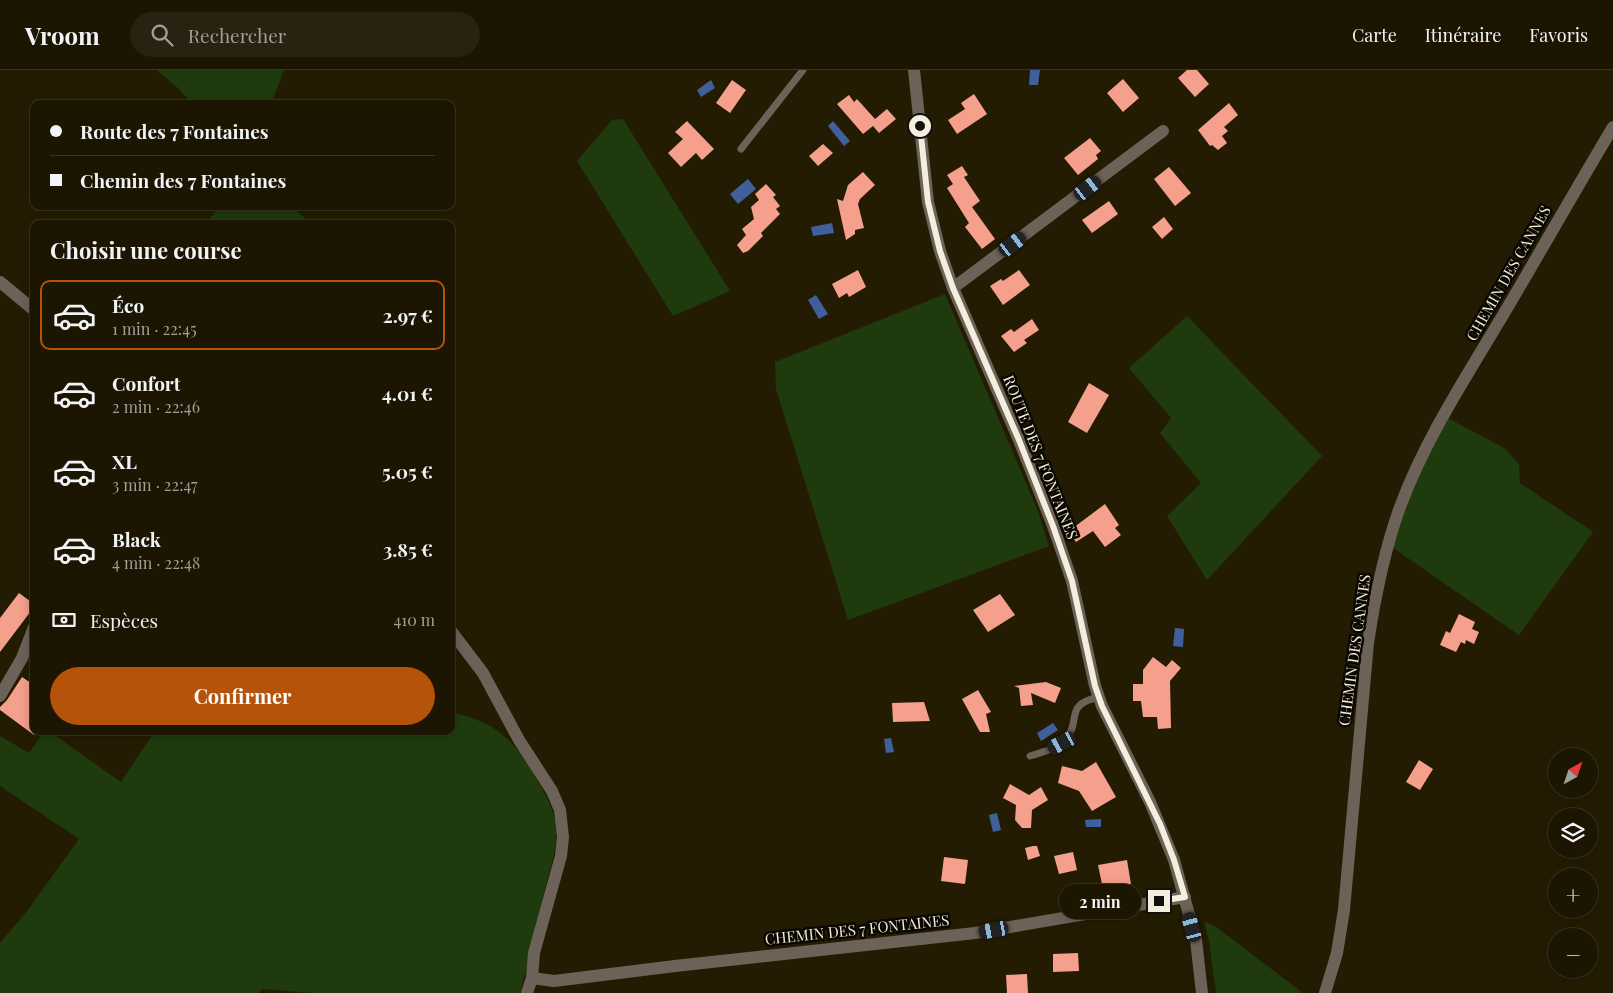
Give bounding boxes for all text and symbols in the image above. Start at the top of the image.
search box [130,12,480,57]
text: Vroom [25,19,100,51]
icon: search [148,21,176,49]
text: Rechercher [188,22,286,48]
text: Carte [1352,23,1397,47]
text: Itinéraire [1425,23,1501,47]
text: Favoris [1529,23,1588,47]
route start [909,115,931,137]
text: Route des 7 Fontaines [80,118,269,144]
text: Chemin des 7 Fontaines [80,167,286,193]
car [1071,173,1104,203]
street label: CHEMIN DES CANNES [1461,202,1555,344]
car [996,229,1029,259]
text: Choisir une course [50,235,242,265]
text: Éco [112,292,144,318]
icon: car [52,293,97,338]
text: 2.97 € [383,302,433,328]
text: 1 min · 22:45 [112,318,197,339]
text: Confort [112,370,180,396]
icon: car [52,371,97,416]
street label: ROUTE DES 7 FONTAINES [999,372,1083,542]
text: 4.01 € [382,380,433,406]
text: 2 min · 22:46 [112,396,200,417]
text: XL [112,448,137,474]
icon: car [52,449,97,494]
text: 5.05 € [382,458,433,484]
text: 3 min · 22:47 [112,474,198,495]
text: Black [112,526,161,552]
icon: car [52,527,97,572]
text: 3.85 € [383,536,433,562]
text: 4 min · 22:48 [112,552,200,573]
street label: CHEMIN DES CANNES [1333,573,1375,727]
icon: cash [50,606,78,634]
text: Espèces [90,607,158,633]
text: 410 m [393,609,435,630]
button: Confirmer [50,667,435,725]
car [1045,729,1078,757]
north arrow [1548,748,1598,798]
map controls [1548,748,1598,978]
button: layers [1548,808,1598,858]
button: + [1548,868,1598,918]
callout: 2 min [1059,884,1142,918]
route end [1148,890,1170,912]
text: 2 min [1079,891,1121,912]
street label: CHEMIN DES 7 FONTAINES [764,909,950,949]
car [1180,911,1203,943]
car [977,920,1010,940]
button: − [1548,928,1598,978]

